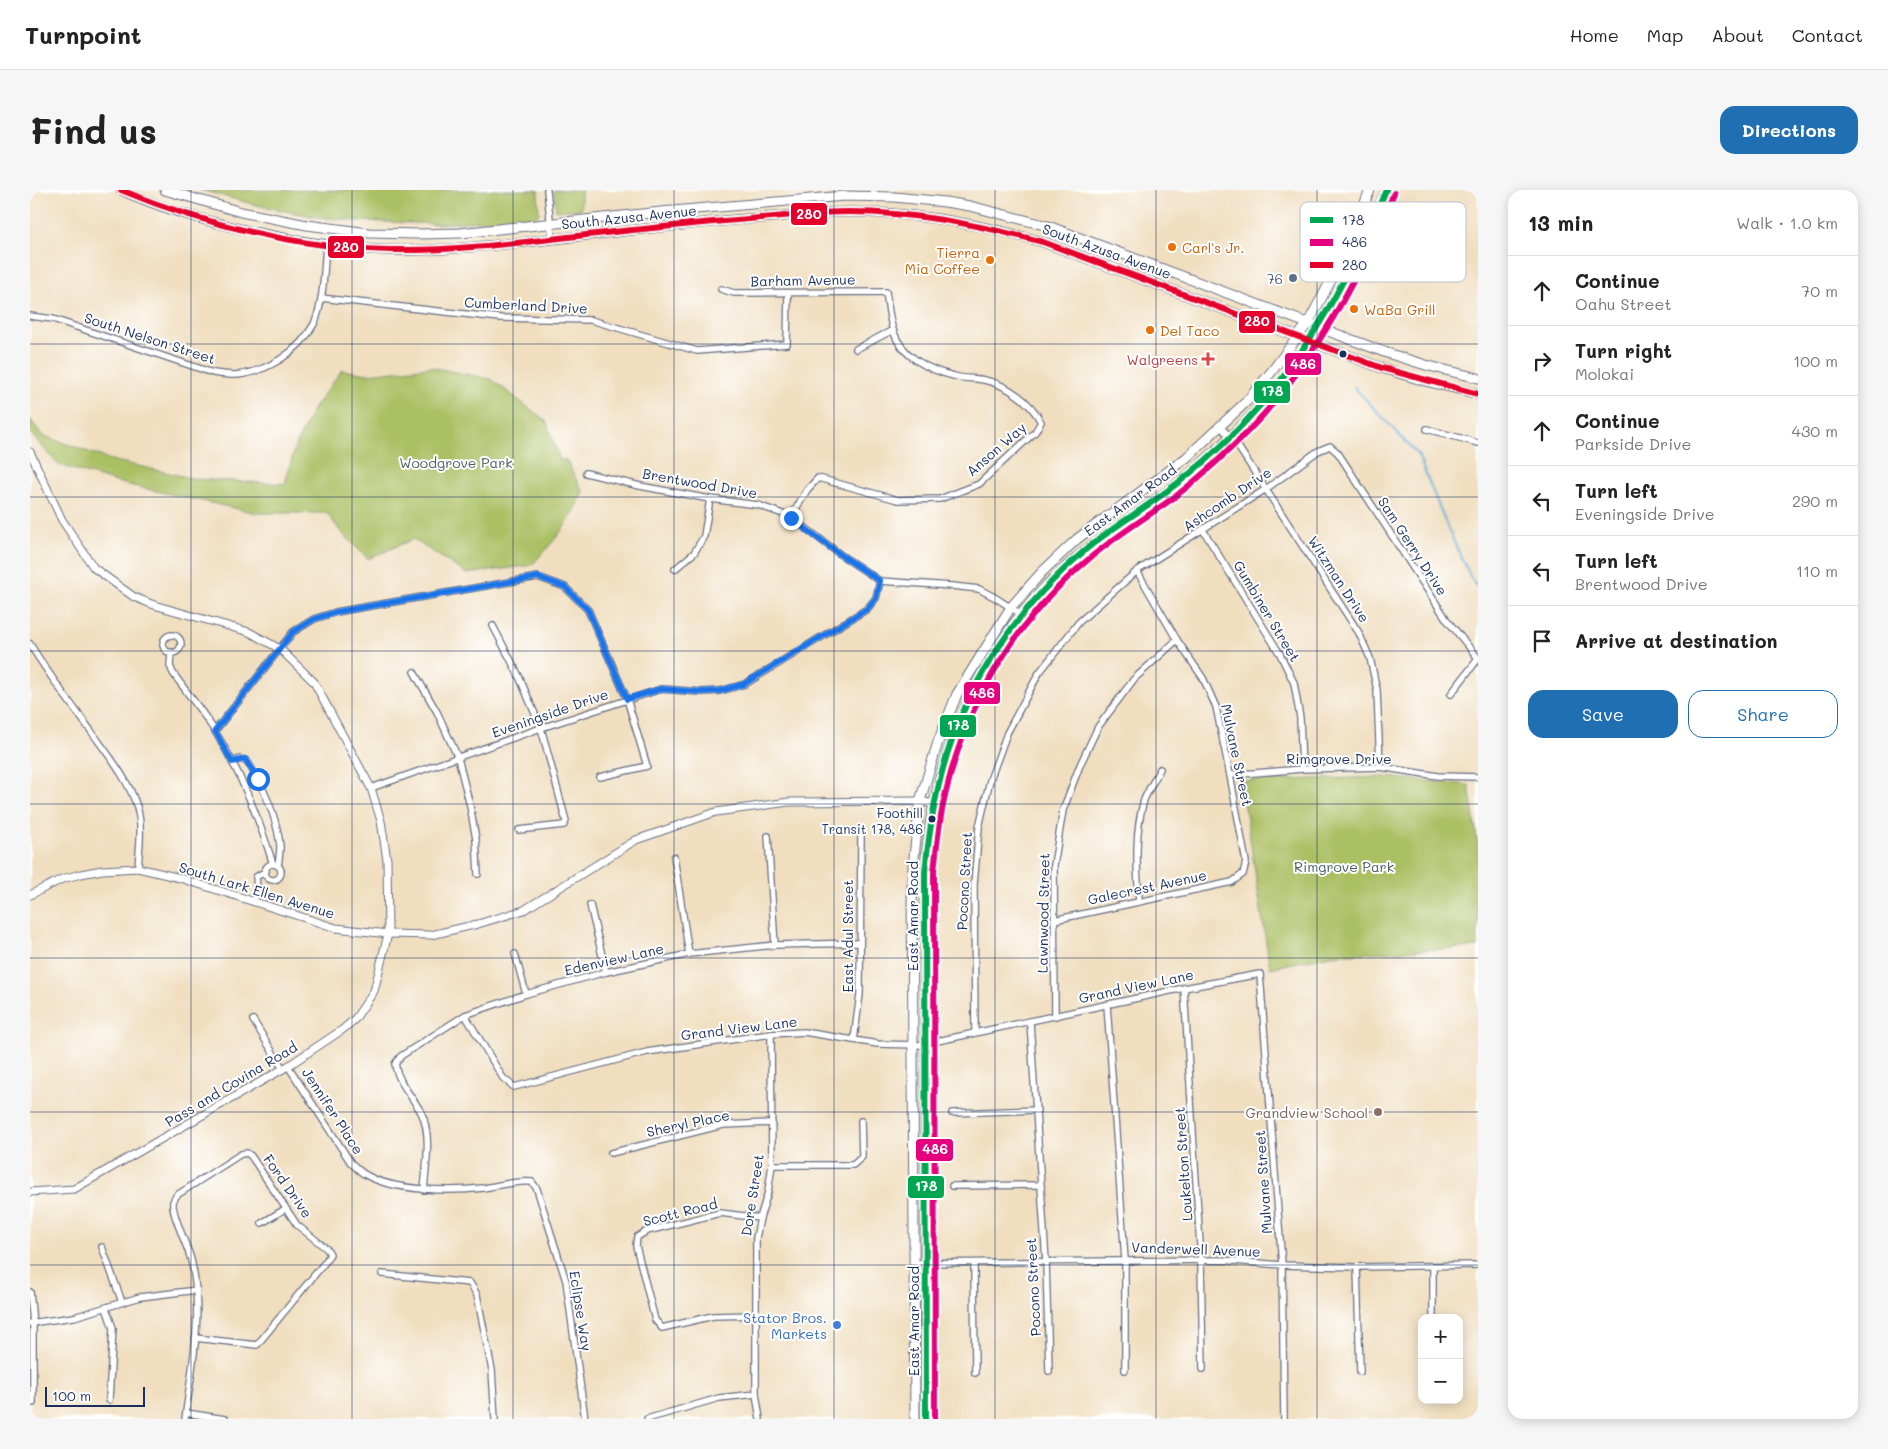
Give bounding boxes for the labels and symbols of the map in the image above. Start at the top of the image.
street label: South Azusa Avenue [560,200,698,234]
line badge: 280 [790,202,828,226]
legend [1300,202,1466,282]
text: 280 [796,204,822,223]
text: 178 [1342,210,1365,229]
street label: South Azusa Avenue [1040,219,1174,283]
text: 486 [1342,232,1367,251]
line badge: 280 [327,235,365,259]
text: 280 [333,237,359,256]
place label: Carl's Jr. [1182,238,1245,257]
marker: Carl's Jr. [1166,241,1178,253]
place label: Tierra Mia Coffee [905,243,980,278]
marker: Tierra Mia Coffee [984,254,996,266]
text: 280 [1342,255,1367,274]
place label: 76 [1267,269,1283,288]
street label: Barham Avenue [750,270,856,290]
marker: 76 [1287,272,1299,284]
street label: Cumberland Drive [464,292,588,318]
place label: WaBa Grill [1364,300,1436,319]
marker: WaBa Grill [1348,303,1360,315]
street label: South Nelson Street [82,308,218,368]
line badge: 280 [1238,310,1276,334]
text: 280 [1244,311,1270,330]
place label: Del Taco [1160,321,1219,340]
marker: Del Taco [1144,324,1156,336]
unlabelled marker [1338,349,1348,359]
place label: Walgreens [1126,350,1198,369]
line badge: 486 [1284,352,1322,376]
marker: Walgreens [1202,353,1214,365]
text: 486 [1290,354,1316,373]
line badge: 178 [1253,380,1291,404]
text: 178 [1261,381,1284,400]
street label: Anson Way [962,418,1030,480]
park label: Woodgrove Park [399,453,513,472]
street label: East Amar Road [1080,460,1180,540]
street label: Ashcomb Drive [1179,462,1275,536]
street label: Brentwood Drive [641,464,759,502]
street label: Sam Gerry Drive [1374,493,1452,599]
route end [780,507,803,530]
street label: Witzman Drive [1304,532,1374,626]
street label: Gumbiner Street [1229,557,1305,665]
line badge: 486 [963,681,1001,705]
text: 486 [969,683,995,702]
street label: Eveningside Drive [489,684,611,742]
street label: Mulvane Street [1217,702,1257,808]
line badge: 178 [939,714,977,738]
text: 178 [947,715,970,734]
street label: Rimgrove Drive [1286,749,1392,768]
route start [247,768,270,791]
place label: Foothill Transit 178, 486 [821,804,923,837]
marker: Foothill Transit 178, 486 [927,814,937,824]
street label: Pocono Street [952,831,976,931]
street label: Lawnwood Street [1032,853,1054,973]
street label: South Lark Ellen Avenue [177,857,337,923]
park label: Rimgrove Park [1294,857,1394,876]
street label: East Amar Road [903,861,922,971]
street label: Galecrest Avenue [1086,865,1208,909]
street label: East Adul Street [838,880,857,992]
street label: Edenview Lane [562,938,666,980]
street label: Grand View Lane [1077,965,1195,1007]
street label: Grand View Lane [680,1011,798,1045]
street label: Pass and Covina Road [161,1037,301,1131]
street label: Jennifer Place [298,1064,368,1158]
place label: Grandview School [1245,1103,1368,1122]
street label: Sheryl Place [645,1105,731,1141]
street label: Loukelton Street [1170,1106,1196,1222]
marker: Grandview School [1372,1106,1384,1118]
street label: Mulvane Street [1250,1130,1276,1234]
line badge: 486 [915,1138,954,1162]
text: 486 [922,1139,948,1158]
street label: Ford Drive [259,1150,317,1222]
street label: Dore Street [736,1153,768,1237]
line badge: 178 [907,1175,945,1199]
text: 178 [915,1176,938,1195]
street label: Scott Road [641,1194,719,1230]
street label: Pocono Street [1021,1237,1045,1337]
street label: Vanderwell Avenue [1131,1237,1261,1261]
street label: East Amar Road [904,1266,923,1376]
street label: Eclipse Way [565,1270,597,1352]
place label: Stator Bros. Markets [743,1308,827,1343]
marker: Stator Bros. Markets [831,1319,843,1331]
scale bar [45,1384,145,1407]

